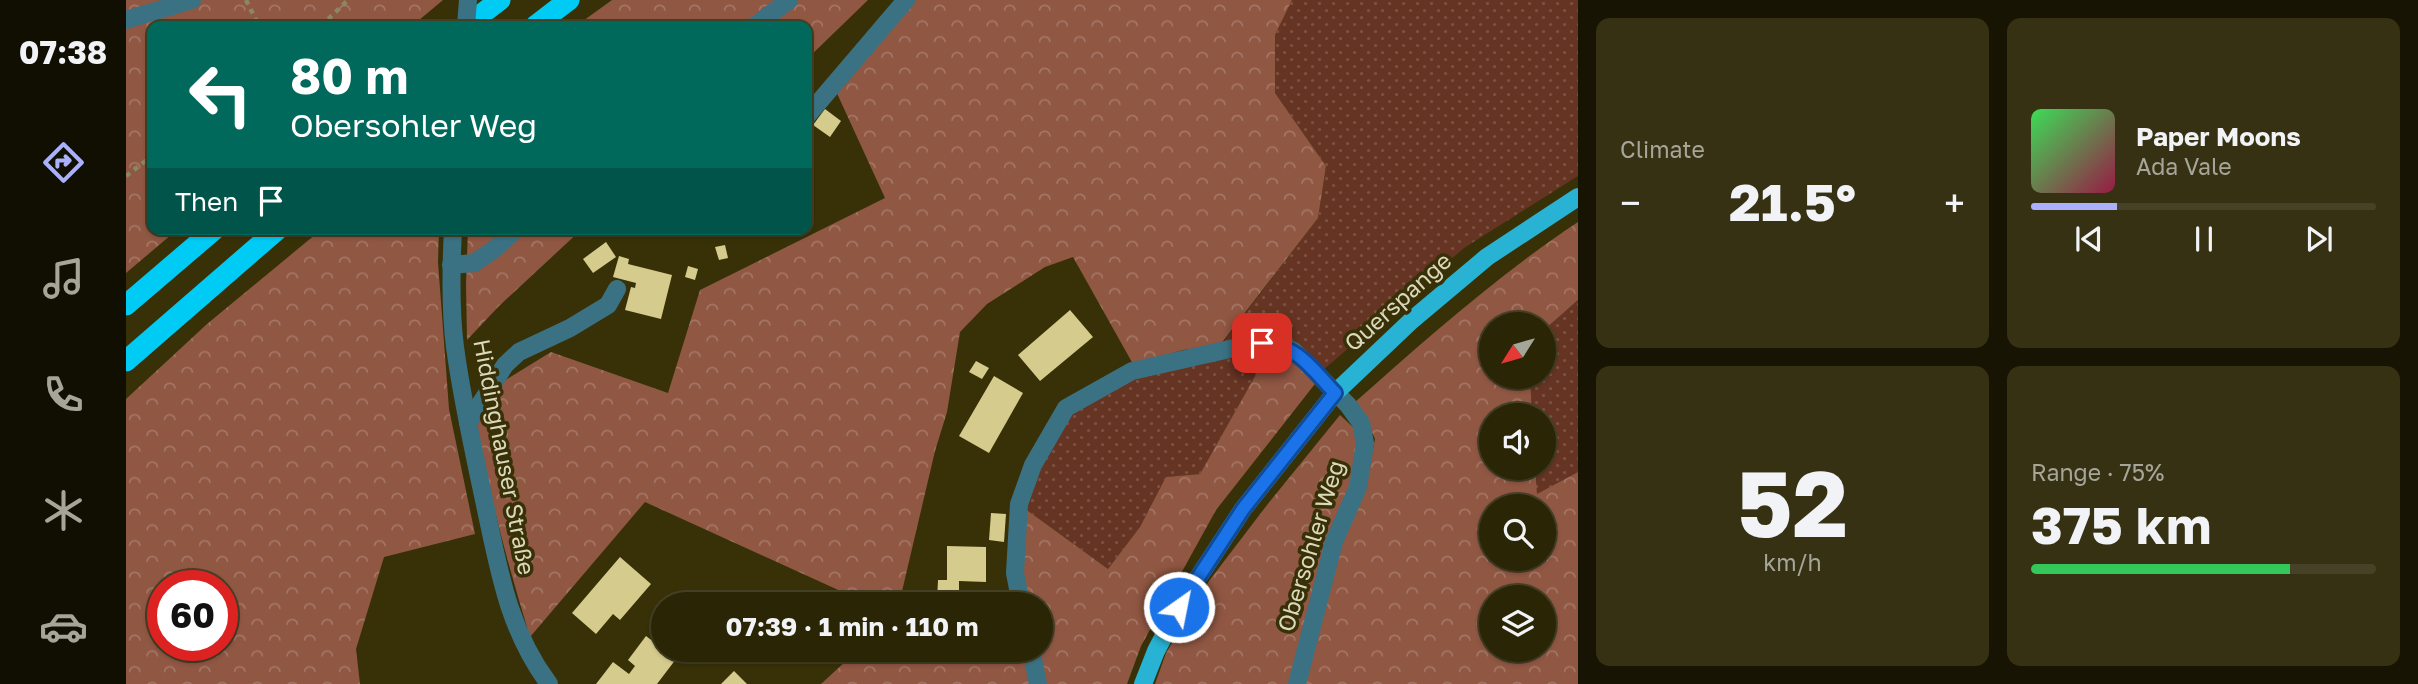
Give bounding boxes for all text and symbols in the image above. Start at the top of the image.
text: 07:38 [19,33,107,71]
text: 80 m [290,46,408,105]
icon: left [175,49,266,140]
text: Obersohler Weg [290,106,537,144]
text: Paper Moons [2136,121,2301,152]
text: Climate [1620,135,1705,163]
icon: directions [39,138,88,187]
text: Ada Vale [2136,152,2232,180]
text: 21.5° [1729,170,1856,232]
text: − [1620,180,1641,225]
text: + [1944,180,1965,225]
icon: arrive [252,182,290,220]
text: Then [175,186,238,217]
icon: previous [2070,220,2108,258]
icon: pause [2185,220,2223,258]
icon: next [2300,220,2338,258]
street label: Querspange [1338,246,1457,357]
icon: music [39,254,88,303]
north arrow [1479,312,1556,388]
map controls [1479,312,1556,662]
pin [1232,313,1292,373]
icon: arrive [1243,324,1281,362]
street label: Hiddinghauser Straße [468,337,542,577]
icon: phone [39,370,88,419]
button: sound [1479,403,1556,480]
text: 52 [1737,448,1848,557]
street label: Obersohler Weg [1271,457,1349,635]
text: Range · 75% [2031,458,2164,486]
icon: climate [39,486,88,535]
text: 375 km [2031,493,2211,555]
button: search [1479,494,1556,571]
text: km/h [1763,548,1822,576]
speed limit sign: 60 [147,570,238,661]
position arrow [1142,570,1216,644]
button: layers [1479,585,1556,662]
icon: car [39,602,88,651]
text: 07:39 · 1 min · 110 m [726,611,978,642]

